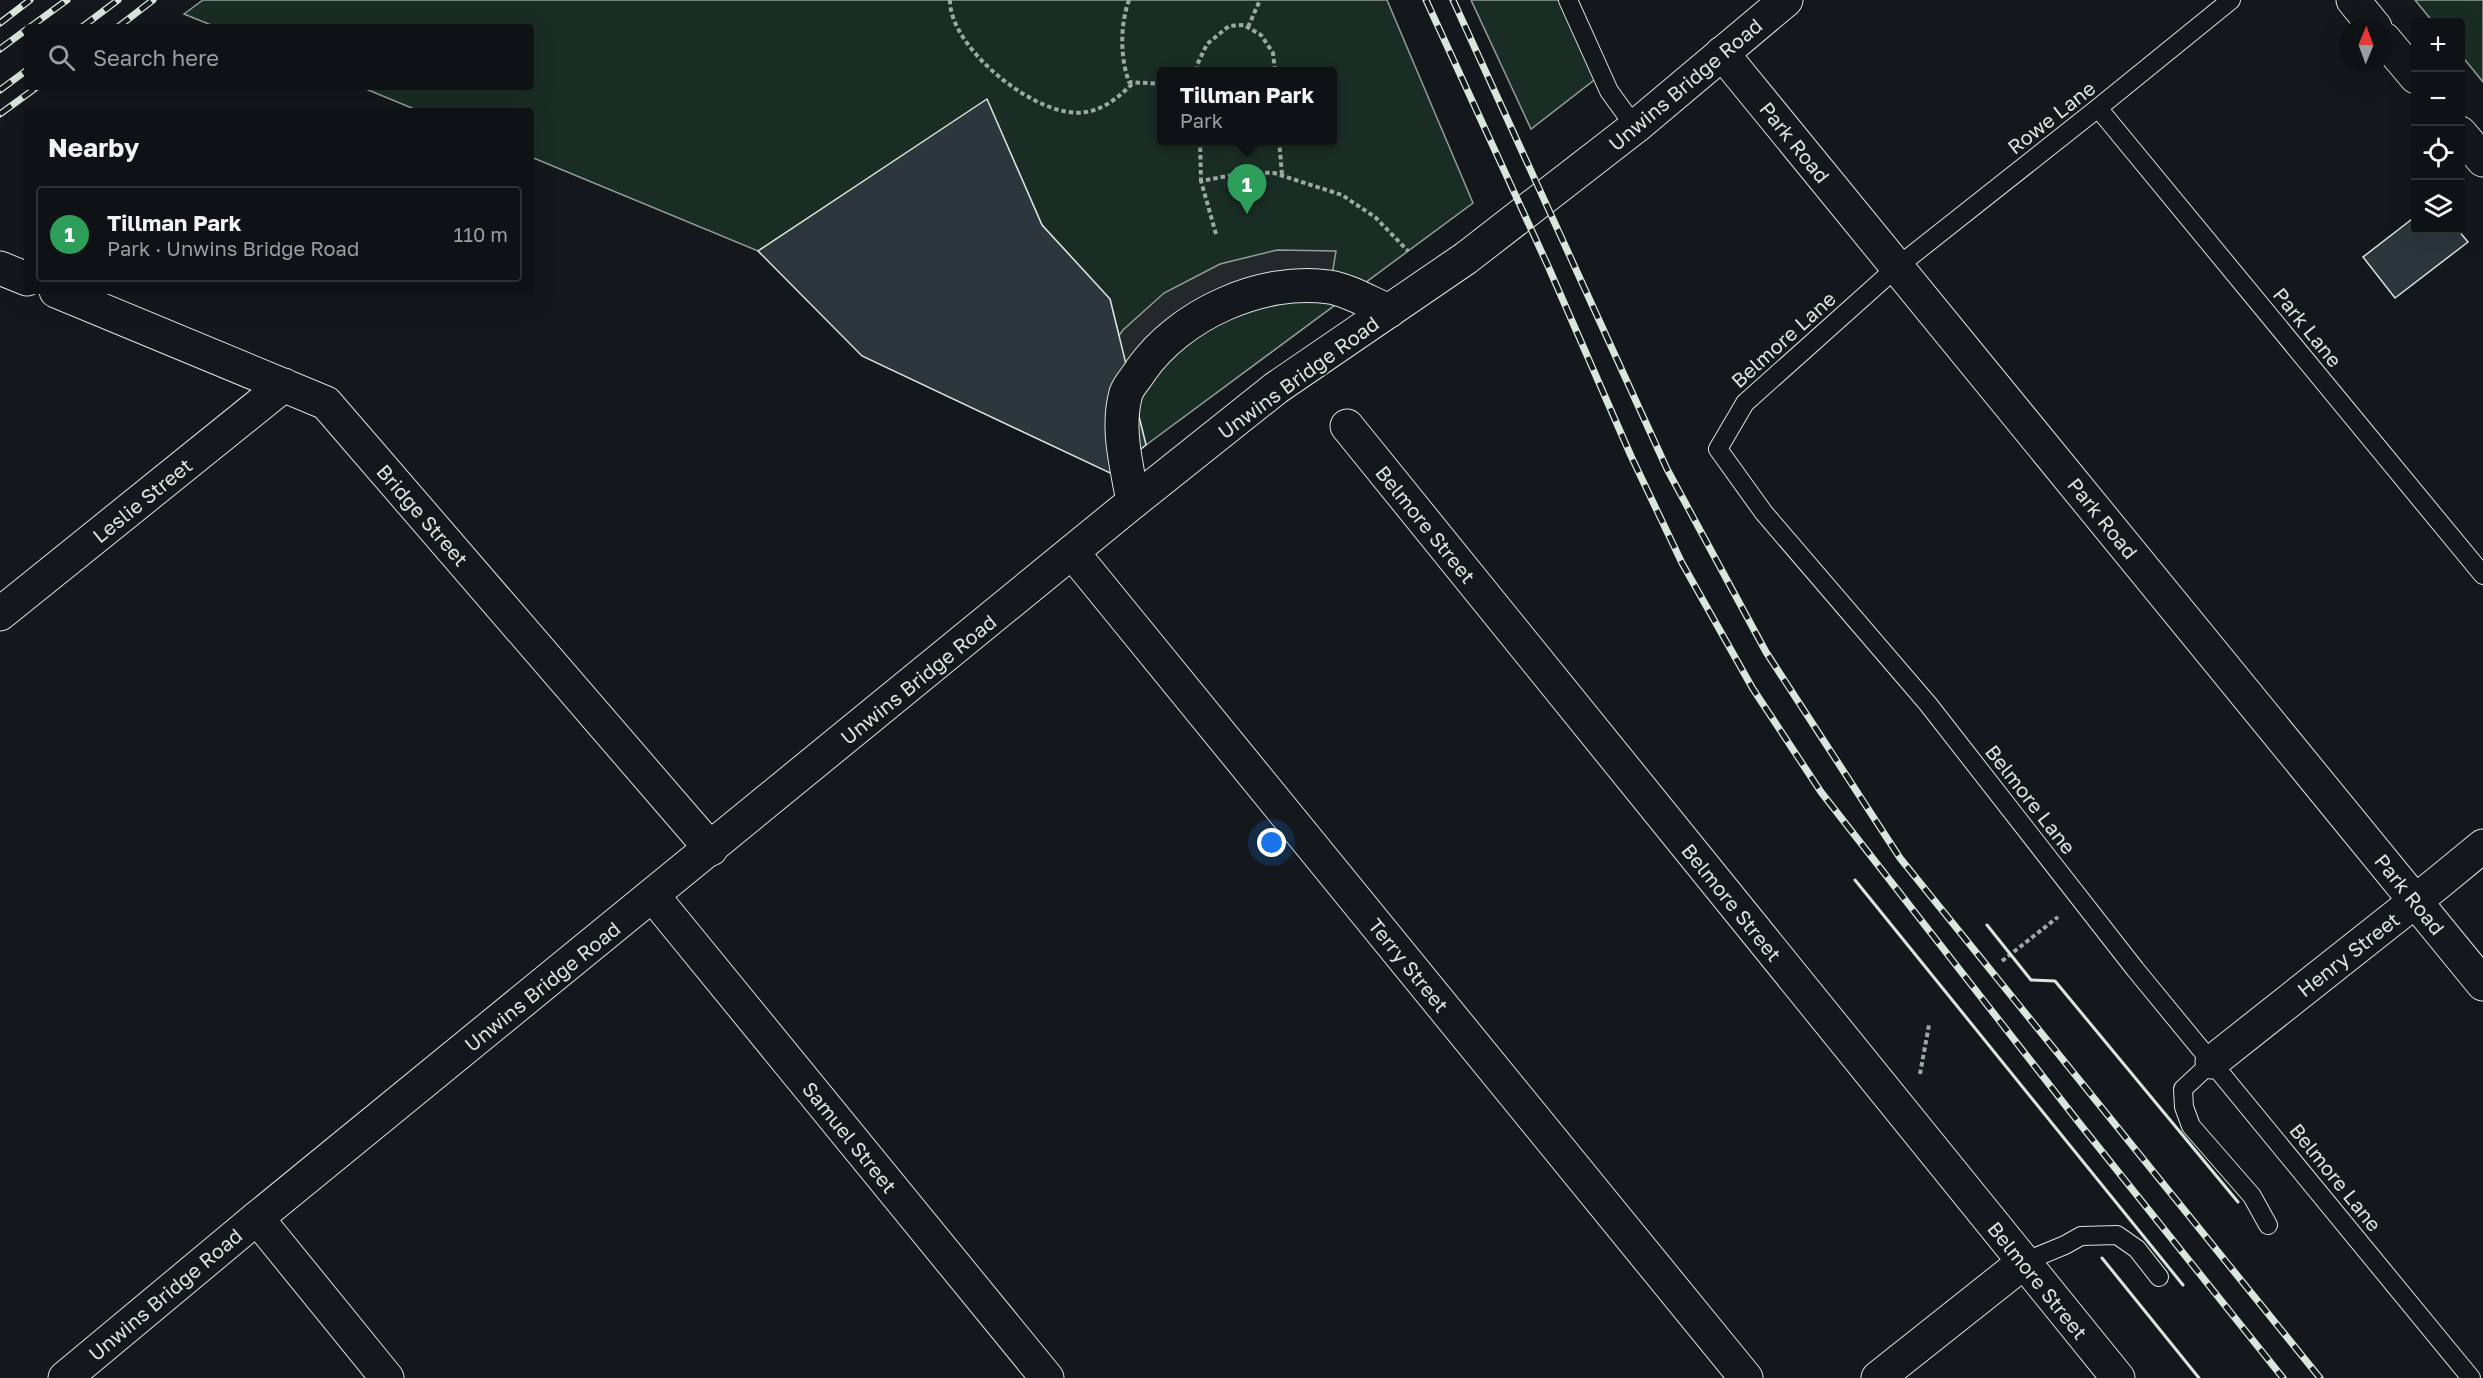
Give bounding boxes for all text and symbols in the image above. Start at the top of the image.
street label: Unwins Bridge Road [1603,13,1767,155]
north arrow [2339,18,2393,72]
map controls [2411,18,2465,234]
button: + [2411,18,2465,72]
search box [24,24,534,90]
icon: search [45,41,78,74]
text: Search here [93,44,219,71]
popup [1157,67,1337,145]
button: − [2411,72,2465,126]
street label: Rowe Lane [2002,75,2100,159]
text: Tillman Park [1180,81,1314,108]
street label: Park Road [1755,97,1835,187]
text: Park [1180,108,1223,132]
button: locate [2411,126,2465,180]
text: Nearby [48,132,139,163]
pin: 1 [1228,164,1266,214]
button: layers [2411,180,2465,234]
text: Tillman Park [107,209,241,236]
text: 1 [64,222,75,246]
text: 110 m [454,222,508,246]
text: Park · Unwins Bridge Road [107,236,359,260]
street label: Park Lane [2269,282,2347,372]
street label: Belmore Lane [1726,286,1840,392]
street label: Unwins Bridge Road [1213,311,1383,443]
street label: Leslie Street [87,453,197,547]
street label: Bridge Street [372,459,474,571]
street label: Belmore Street [1371,460,1481,588]
street label: Park Road [2063,473,2143,563]
street label: Unwins Bridge Road [835,609,1001,749]
street label: Belmore Lane [1981,740,2081,858]
your location [1257,828,1286,857]
street label: Belmore Street [1677,838,1787,966]
street label: Park Road [2370,849,2450,939]
street label: Henry Street [2292,907,2404,1001]
street label: Terry Street [1364,913,1454,1017]
street label: Unwins Bridge Road [459,916,625,1056]
street label: Samuel Street [798,1077,902,1197]
street label: Belmore Lane [2285,1118,2387,1236]
street label: Belmore Street [1983,1216,2093,1344]
street label: Unwins Bridge Road [83,1223,247,1365]

